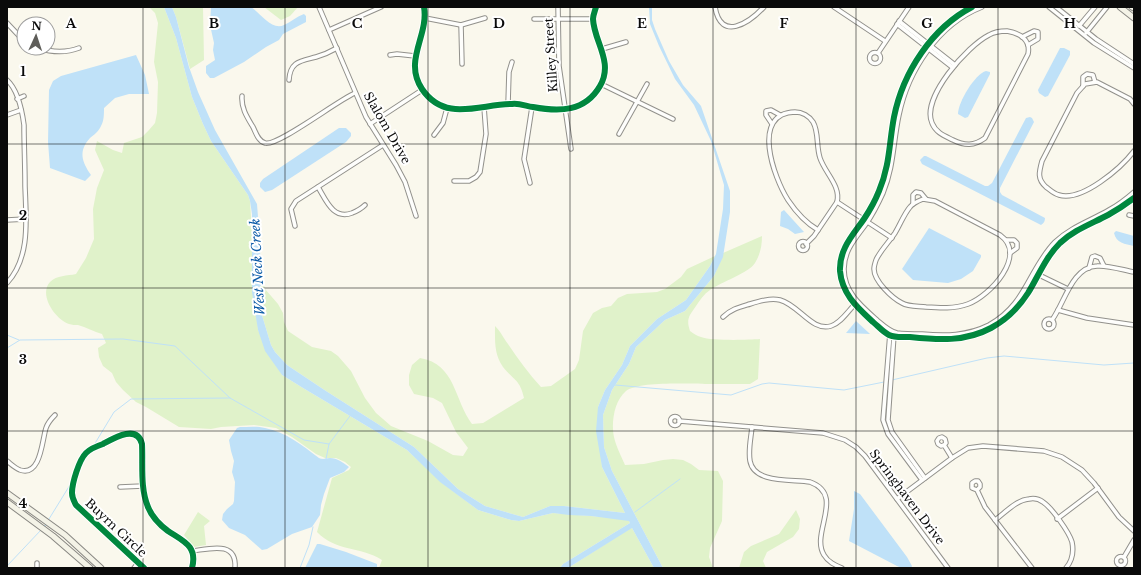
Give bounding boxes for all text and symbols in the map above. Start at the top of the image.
text: A [65,15,77,32]
text: B [209,15,219,32]
text: C [352,15,363,32]
text: D [493,15,505,32]
text: E [637,15,647,32]
text: F [780,15,789,32]
text: G [921,15,933,32]
text: H [1064,15,1076,32]
north arrow [16,16,56,56]
street label: Killey Street [540,17,561,93]
text: N [31,19,43,33]
text: 1 [20,63,26,80]
street label: Slalom Drive [361,89,414,167]
text: 2 [19,207,27,224]
water label: West Neck Creek [246,218,269,316]
text: 3 [19,351,27,368]
street label: Springhaven Drive [867,446,948,548]
text: 4 [19,495,28,512]
street label: Buyrn Circle [82,495,150,560]

